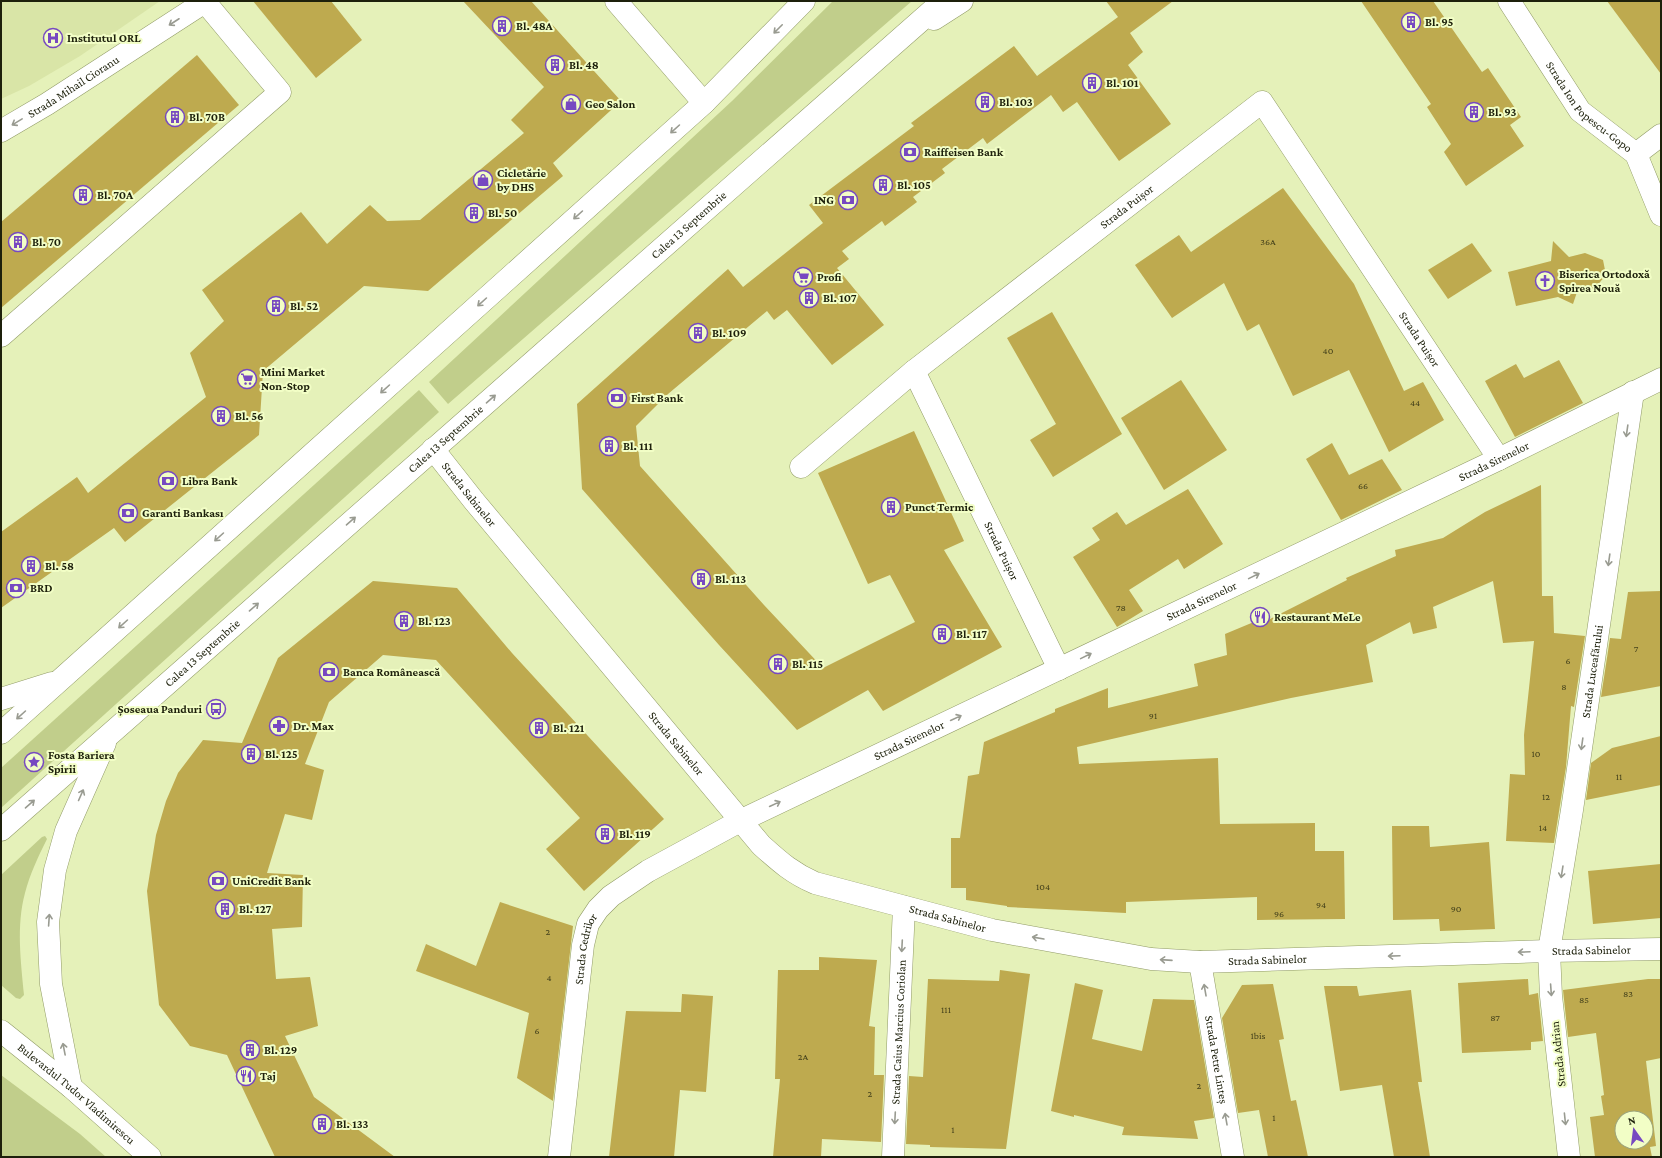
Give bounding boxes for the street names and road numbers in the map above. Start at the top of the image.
street label: Strada Mihail Cioranu [25,52,122,121]
street label: Strada Ion Popescu-Gopo [1543,59,1635,155]
street label: Strada Puișor [1097,181,1157,232]
street label: Calea 13 Septembrie [648,188,729,262]
street label: Strada Puișor [1396,309,1443,370]
street label: Calea 13 Septembrie [405,402,486,476]
street label: Strada Sirenelor [1456,438,1532,484]
street label: Strada Sabinelor [439,459,500,530]
street label: Strada Puișor [981,519,1022,583]
street label: Strada Sirenelor [1164,578,1240,624]
street label: Calea 13 Septembrie [162,616,243,690]
street label: Strada Luceafărului [1579,624,1606,719]
street label: Strada Sabinelor [646,709,707,779]
street label: Strada Sirenelor [871,717,947,763]
street label: Strada Sabinelor [908,901,988,935]
street label: Strada Cedrilor [572,910,601,985]
street label: Strada Sabinelor [1552,943,1632,958]
street label: Strada Sabinelor [1228,952,1308,968]
street label: Strada Caius Marcius Coriolan [888,959,909,1105]
street label: Strada Petre Linteș [1202,1014,1231,1105]
street label: Strada Adrian [1548,1020,1568,1087]
street label: Bulevardul Tudor Vladimirescu [15,1040,138,1148]

